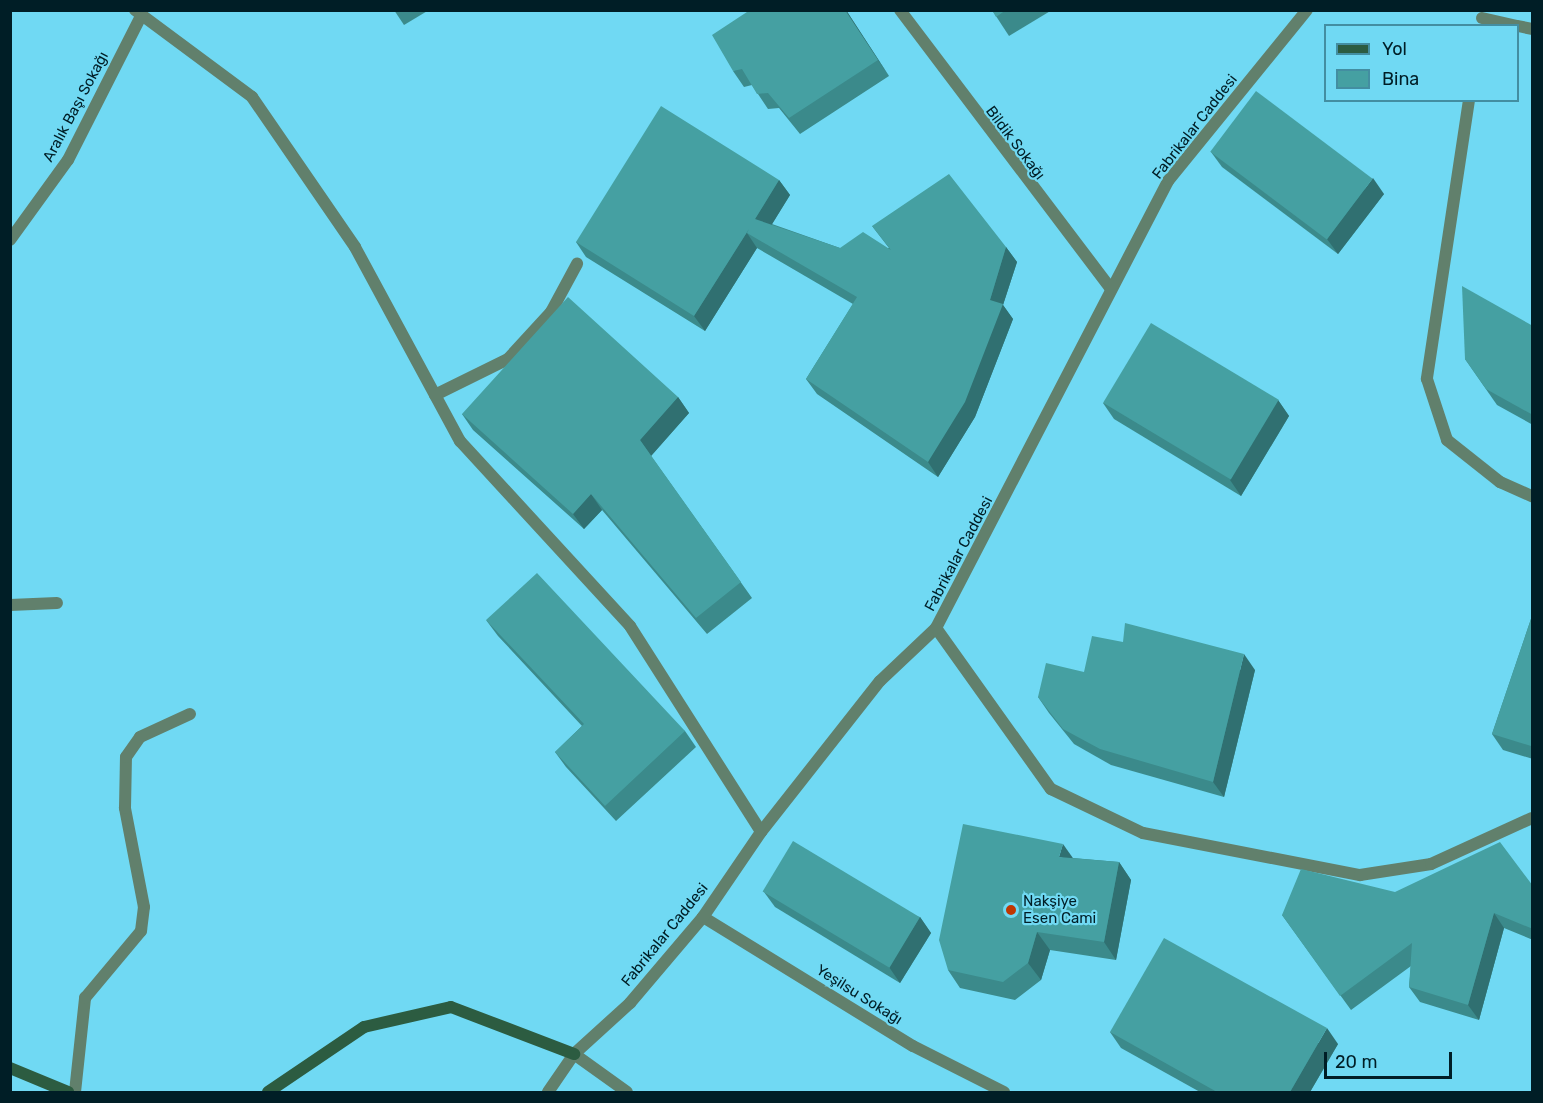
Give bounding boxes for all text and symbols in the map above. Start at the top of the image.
legend [1324,24,1519,102]
text: Yol [1382,38,1407,60]
street label: Aralık Başı Sokağı [39,49,113,165]
text: Bina [1382,68,1419,90]
street label: Fabrikalar Caddesi [1149,71,1241,183]
street label: Bildik Sokağı [981,103,1049,183]
street label: Fabrikalar Caddesi [921,493,997,615]
street label: Fabrikalar Caddesi [618,880,712,990]
place label: Nakşiye Esen Cami [1023,892,1096,927]
marker: Nakşiye Esen Cami [1004,903,1018,917]
street label: Yeşilsu Sokağı [812,961,906,1029]
scale bar [1327,1040,1454,1078]
text: 20 m [1335,1051,1377,1073]

